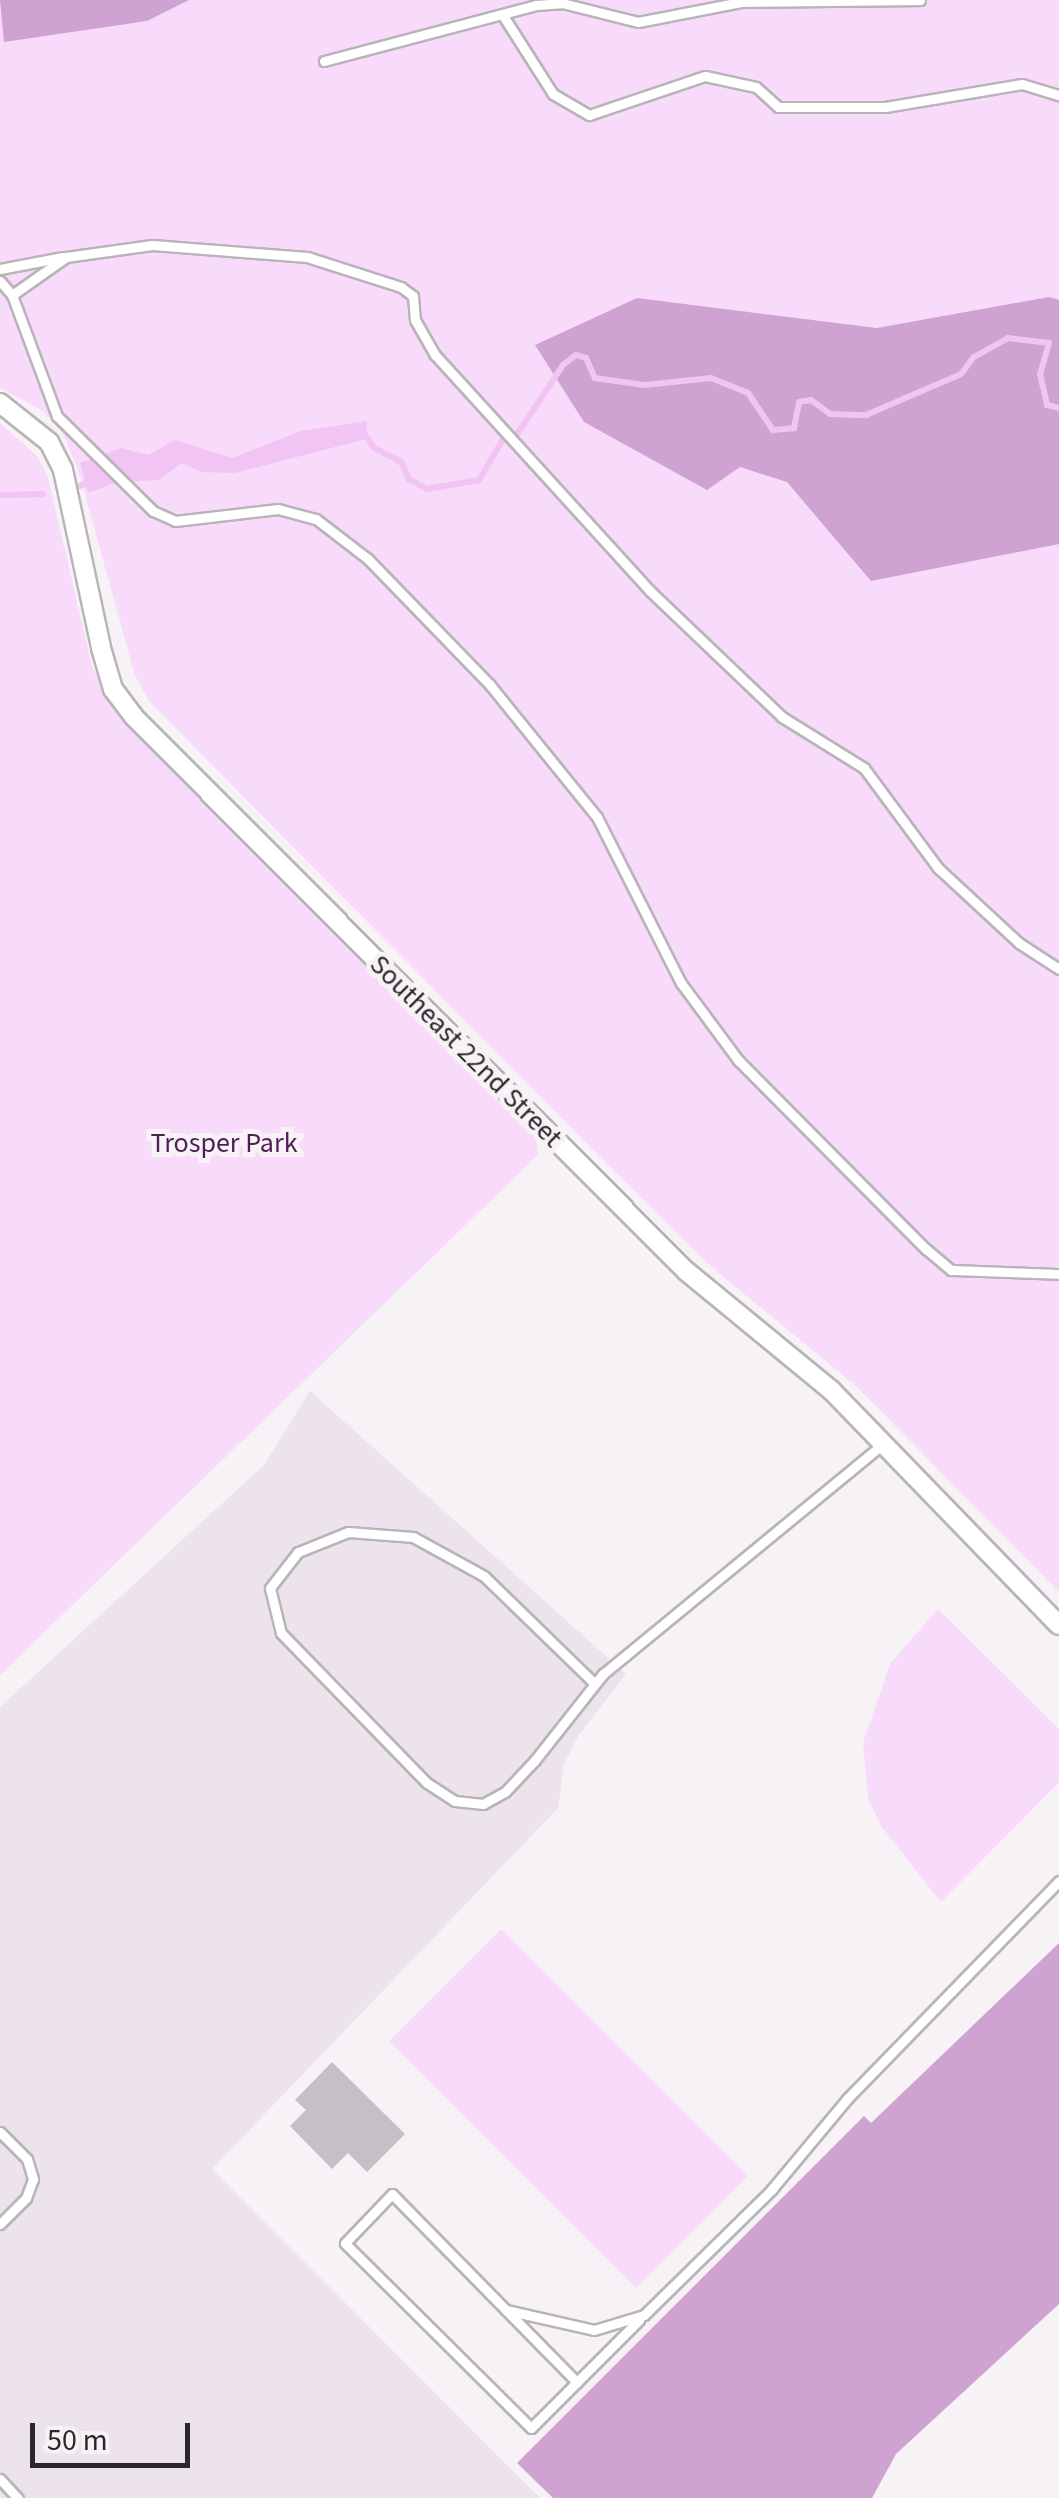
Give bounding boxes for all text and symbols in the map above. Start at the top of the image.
street label: Southeast 22nd Street [363,948,569,1154]
park label: Trosper Park [150,1126,298,1160]
scale bar [35,2403,195,2465]
text: 50 m [47,2419,108,2462]

